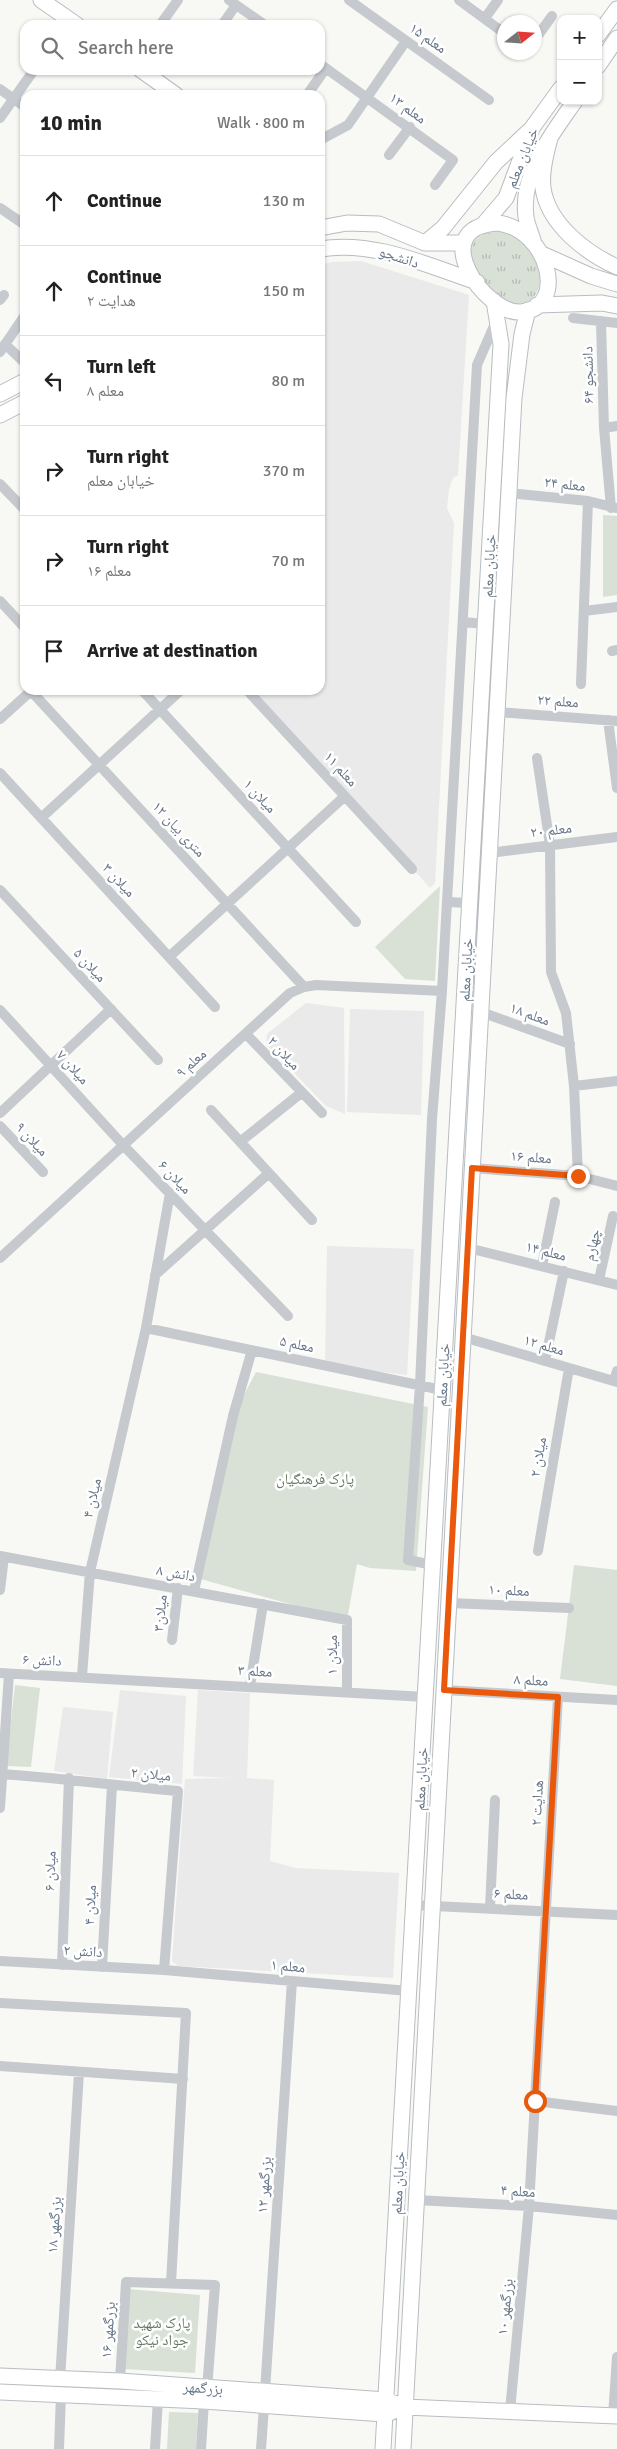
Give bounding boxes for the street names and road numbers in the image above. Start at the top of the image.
street label: معلم ۱۵ [405,19,450,58]
street label: معلم ۱۳ [385,89,430,128]
street label: خیابان معلم [502,125,543,191]
street label: دانشجو [377,242,421,272]
street label: دانشجو ۶۴ [578,346,598,404]
street label: معلم ۲۴ [543,473,587,496]
street label: خیابان معلم [478,533,501,598]
street label: معلم ۲۲ [537,691,579,712]
street label: معلم ۱۱ [320,748,362,791]
street label: میلان ۱ [239,775,280,818]
street label: ۱۲ متری بیان [148,797,209,861]
street label: معلم ۲۰ [529,819,573,842]
street label: میلان ۳ [98,859,139,902]
street label: خیابان معلم [455,937,478,1002]
street label: میلان ۵ [69,944,110,987]
street label: معلم ۱۸ [507,998,553,1031]
street label: میلان ۲ [263,1032,304,1075]
street label: معلم ۹ [172,1045,211,1082]
street label: میلان ۷ [52,1046,93,1089]
street label: میلان ۹ [11,1118,52,1161]
street label: معلم ۱۶ [510,1147,552,1168]
street label: میلان ۶ [154,1156,196,1199]
street label: چهارم [580,1227,605,1263]
street label: معلم ۱۴ [523,1237,568,1266]
street label: معلم ۱۲ [521,1331,567,1360]
street label: معلم ۵ [278,1332,316,1357]
street label: خیابان معلم [432,1342,455,1407]
street label: میلان ۲ [526,1435,551,1479]
street label: میلان ۴ [79,1476,106,1520]
street label: دانش ۸ [155,1561,197,1586]
street label: معلم ۱۰ [488,1580,530,1601]
street label: میلان۳ [149,1594,172,1632]
street label: میلان ۱ [323,1635,342,1675]
street label: دانش ۶ [22,1650,62,1671]
street label: معلم ۳ [237,1661,273,1682]
street label: معلم ۸ [513,1670,549,1691]
street label: خیابان معلم [410,1746,433,1811]
street label: میلان ۲ [130,1763,172,1786]
street label: هدایت ۲ [527,1780,547,1826]
street label: میلان ۶ [40,1850,61,1891]
street label: میلان ۴ [80,1884,101,1926]
street label: معلم ۶ [493,1884,529,1905]
street label: دانش ۲ [63,1941,103,1962]
street label: معلم ۱ [270,1956,306,1977]
street label: خیابان معلم [387,2150,410,2215]
street label: بزرگمهر ۱۲ [253,2156,275,2214]
street label: معلم ۴ [500,2181,536,2202]
street label: بزرگمهر ۱۸ [43,2196,65,2254]
street label: بزرگمهر ۱۰ [493,2278,517,2336]
street label: بزرگمهر ۱۶ [97,2301,119,2359]
street label: بزرگمهر [181,2378,224,2398]

